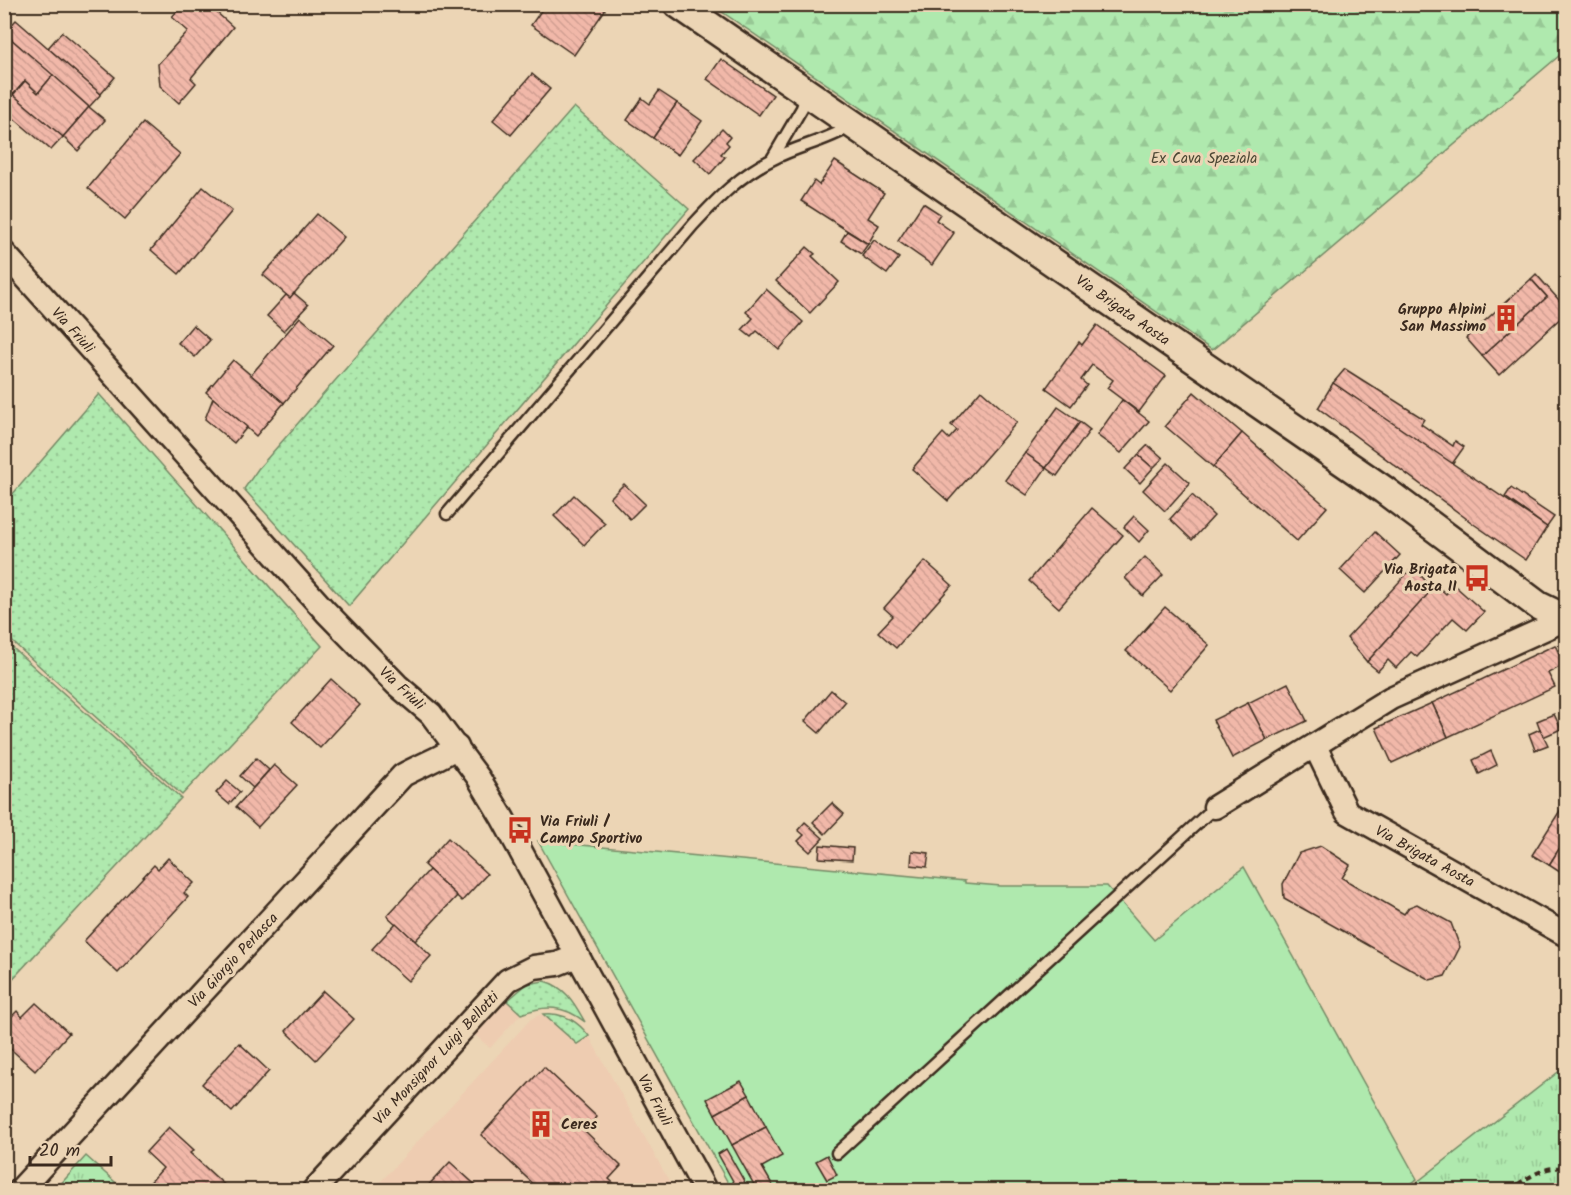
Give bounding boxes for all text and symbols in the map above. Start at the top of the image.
park label: Ex Cava Speziala [1151,147,1257,171]
street label: Via Brigata Aosta [1070,269,1175,352]
place label: Gruppo Alpini San Massimo [1398,298,1487,339]
street label: Via Friuli [45,302,101,360]
building icon: Gruppo Alpini San Massimo [1491,303,1521,333]
place label: Via Brigata Aosta II [1384,558,1457,599]
bus stop icon: Via Brigata Aosta II [1462,563,1492,593]
street label: Via Friuli [373,661,431,717]
place label: Via Friuli / Campo Sportivo [540,810,642,851]
bus stop icon: Via Friuli / Campo Sportivo [505,815,535,845]
street label: Via Brigata Aosta [1370,820,1479,894]
street label: Via Giorgio Perlasca [183,907,285,1014]
street label: Via Monsignor Luigi Bellotti [368,985,506,1131]
street label: Via Friuli [631,1070,678,1132]
building icon: Ceres [526,1109,556,1139]
place label: Ceres [561,1113,597,1137]
scale bar [30,1129,111,1167]
text: 20 m [39,1137,80,1166]

